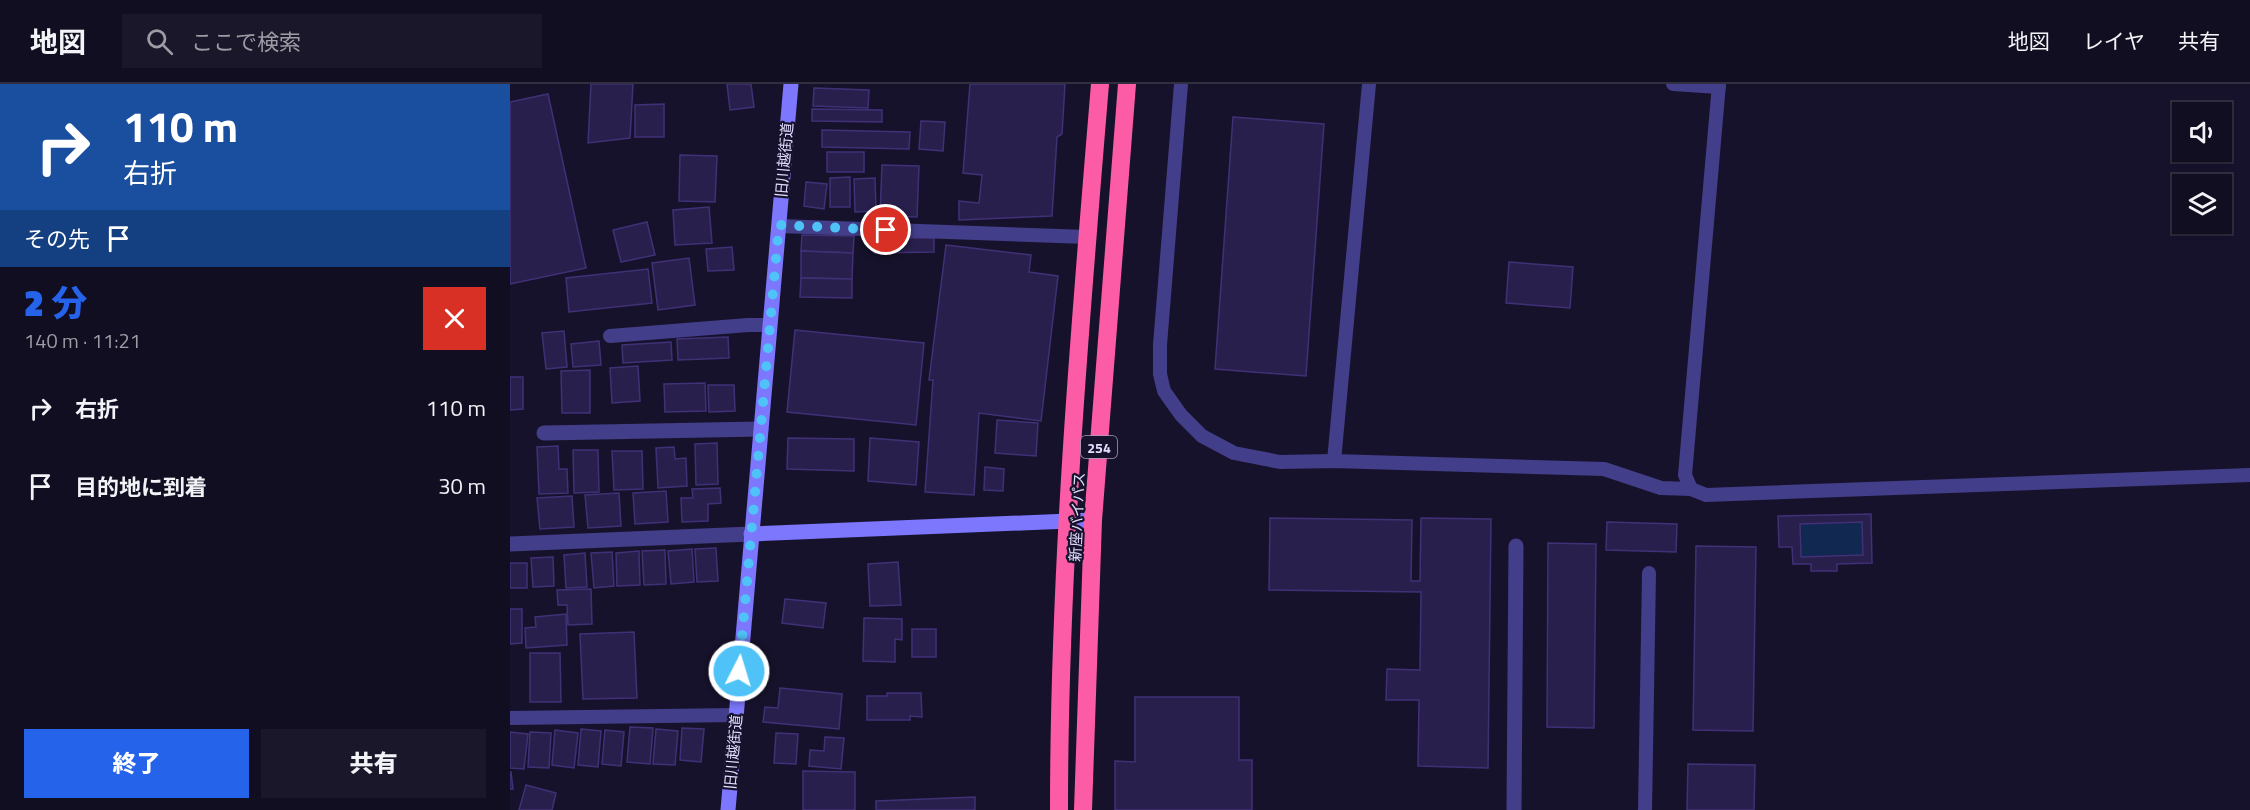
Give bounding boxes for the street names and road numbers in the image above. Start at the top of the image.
street label: 旧川越街道 [769,122,799,198]
road number: 254 [1081,436,1117,458]
street label: 新座バイパス [1063,472,1091,562]
street label: 旧川越街道 [718,714,748,790]

